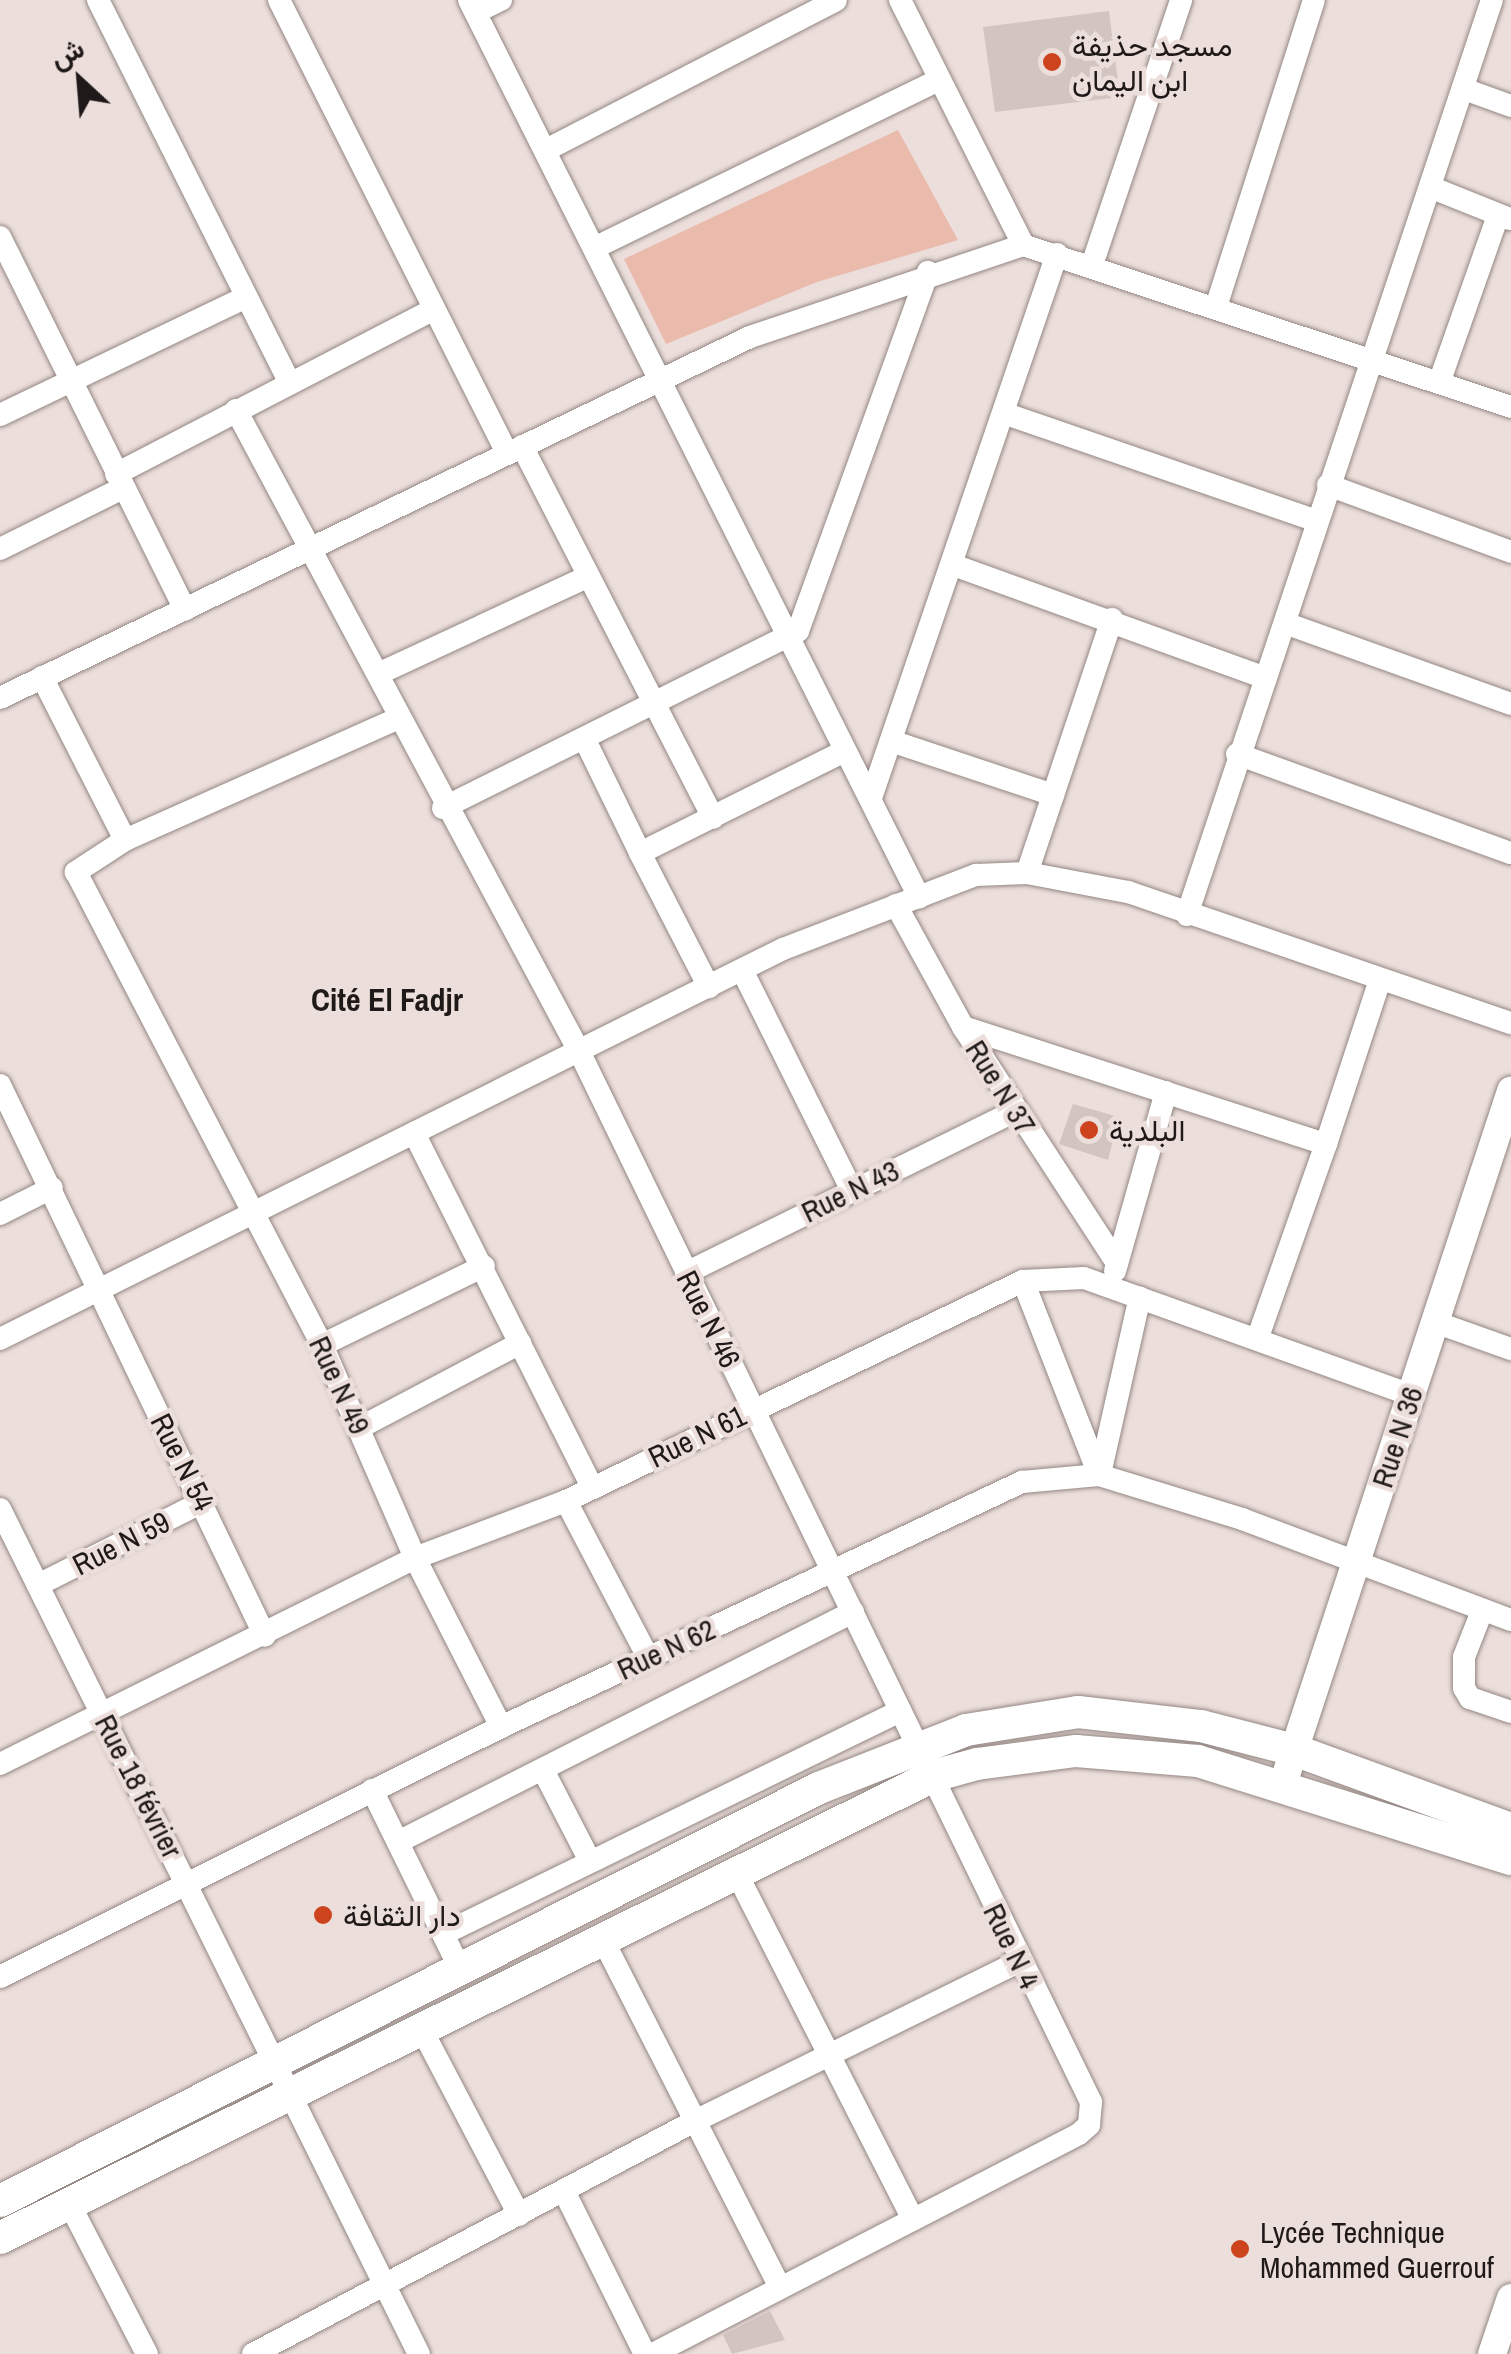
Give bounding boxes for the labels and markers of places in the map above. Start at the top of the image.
place label: مسجد حذيفة ابن اليمان [1072,27,1232,98]
marker: مسجد حذيفة ابن اليمان [1041,51,1063,73]
place label: البلدية [1109,1112,1185,1148]
marker: البلدية [1078,1119,1100,1141]
place label: دار الثقافة [343,1897,461,1933]
marker: دار الثقافة [312,1904,334,1926]
place label: Lycée Technique Mohammed Guerrouf [1260,2214,1494,2284]
marker: Lycée Technique Mohammed Guerrouf [1229,2238,1251,2260]

